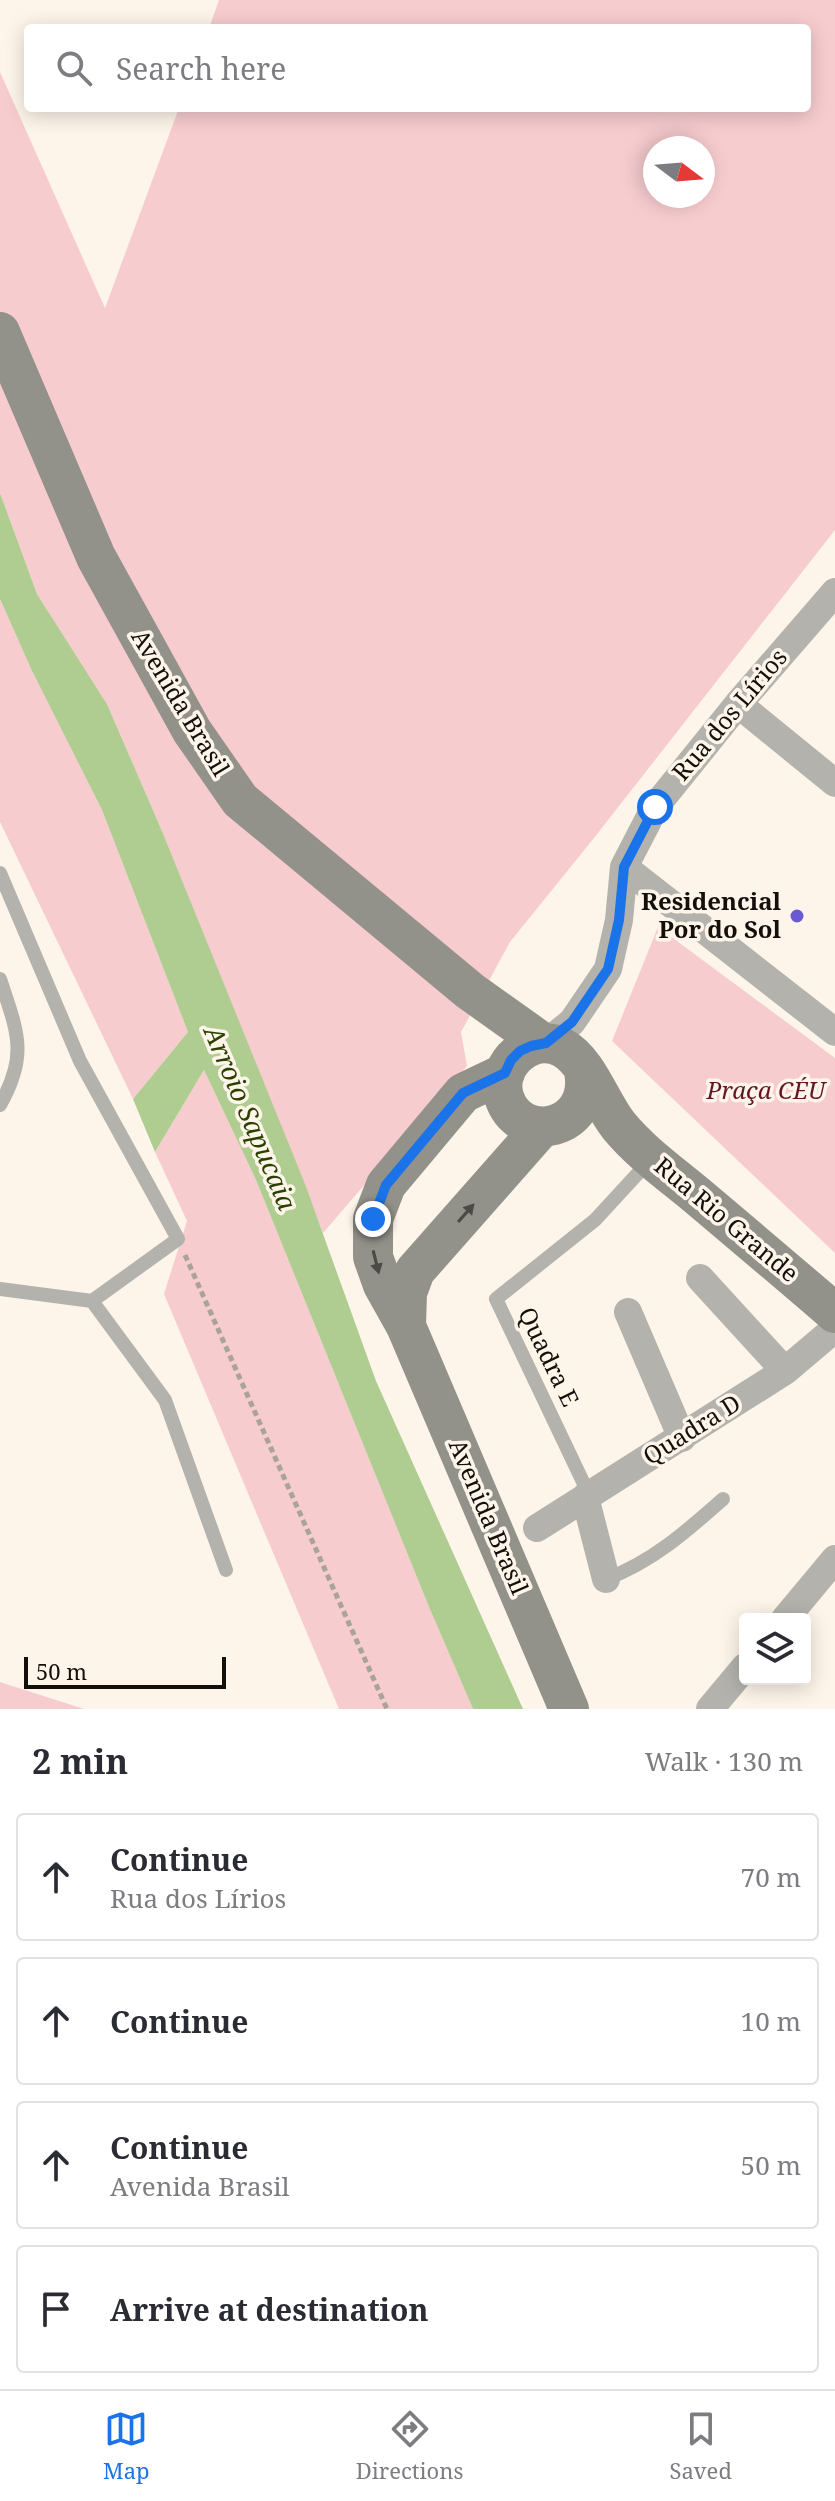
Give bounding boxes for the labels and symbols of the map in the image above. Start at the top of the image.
north arrow [643,136,715,208]
street label: Avenida Brasil [124,623,238,782]
street label: Rua dos Lírios [664,641,794,787]
route start [637,789,673,825]
place label: Residencial Por do Sol [641,884,782,945]
marker: Residencial Por do Sol [788,907,806,925]
water label: Arroio Sapucaia [195,1018,306,1215]
park label: Praça CÉU [706,1073,828,1106]
street label: Rua Rio Grande [648,1149,806,1289]
route end [355,1201,391,1237]
one-way arrow [457,1203,474,1223]
one-way arrow [370,1249,383,1274]
street label: Quadra E [511,1301,588,1412]
street label: Quadra D [636,1386,746,1472]
street label: Avenida Brasil [442,1434,537,1600]
scale bar [24,1653,226,1689]

